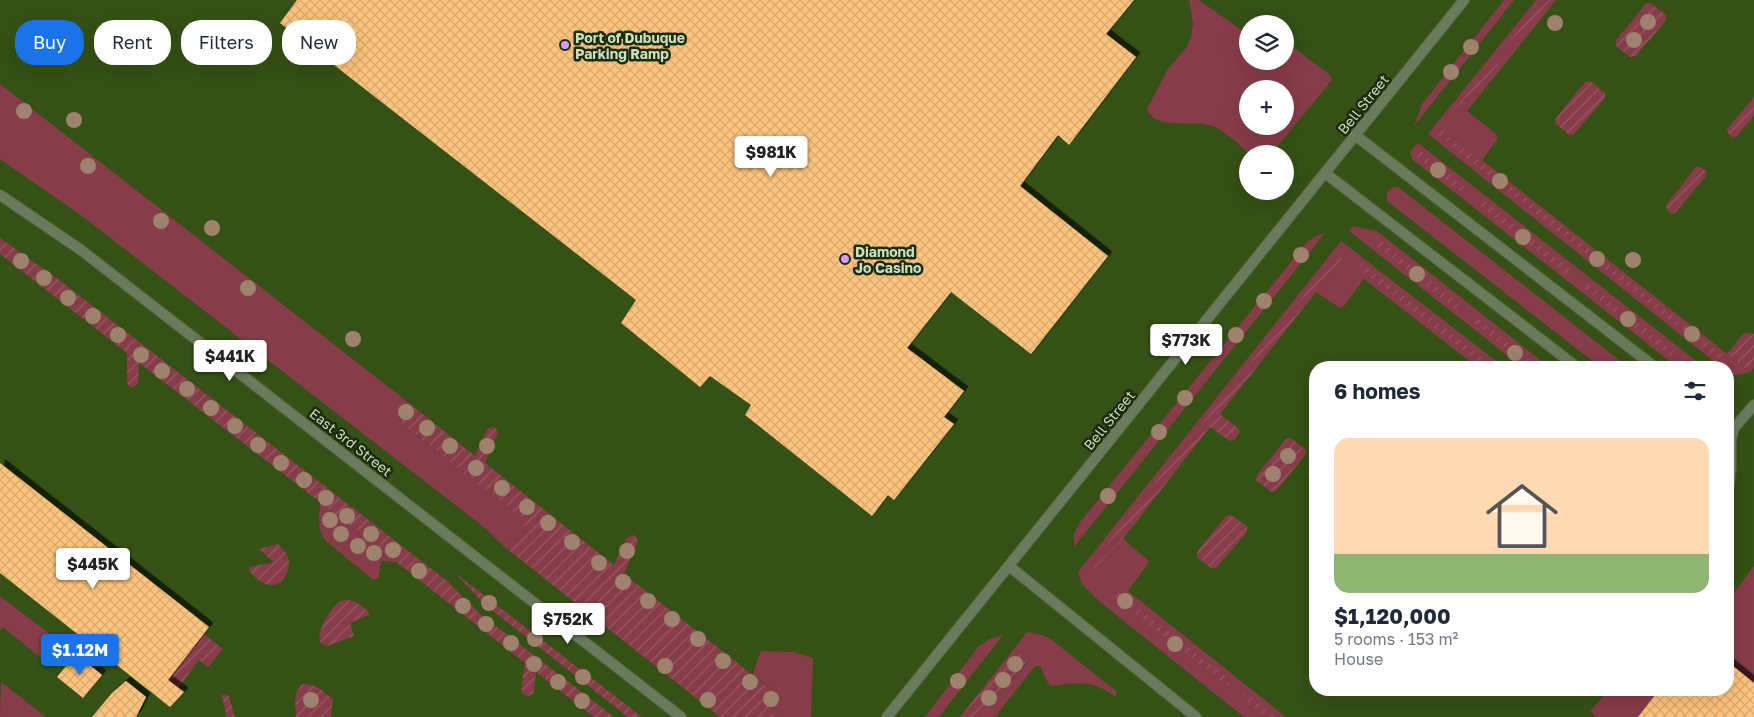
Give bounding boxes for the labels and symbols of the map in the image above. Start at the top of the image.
place label: Port of Dubuque Parking Ramp [575,29,685,62]
marker: Port of Dubuque Parking Ramp [559,39,571,51]
street label: Bell Street [1334,71,1392,137]
pin: $981K [736,136,806,178]
place label: Diamond Jo Casino [855,243,922,276]
marker: Diamond Jo Casino [839,253,851,265]
pin: $773K [1151,324,1221,366]
pin: $441K [195,340,265,382]
street label: Bell Street [1080,387,1138,453]
street label: East 3rd Street [306,405,396,479]
pin: $445K [58,548,128,590]
pin: $752K [533,602,603,645]
pin: $1.12M [39,634,121,676]

